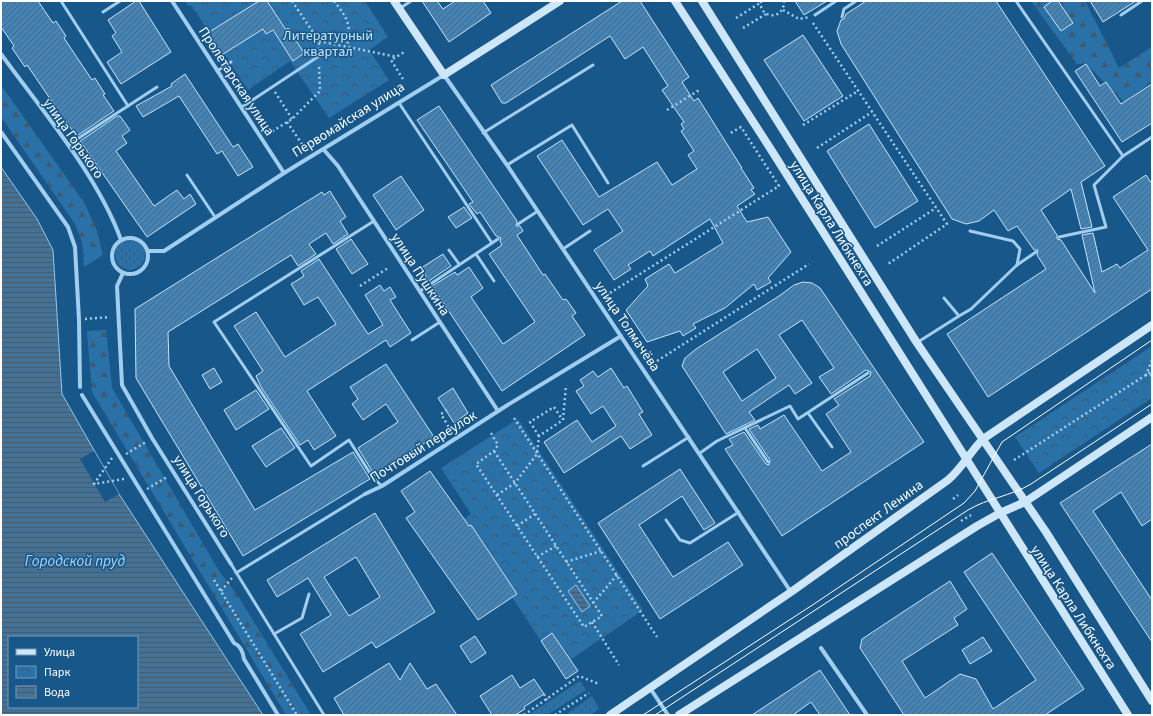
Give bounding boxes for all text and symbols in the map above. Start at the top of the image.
street label: Пролетарская улица [193,23,279,140]
park label: Литературный квартал [283,26,373,62]
street label: Первомайская улица [288,77,409,163]
street label: улица Горького [38,94,108,183]
street label: улица Карла Либкнехта [784,157,878,290]
street label: улица Пушкина [386,229,455,320]
street label: улица Толмачёва [589,277,665,376]
street label: Почтовый переулок [366,406,481,488]
street label: улица Горького [168,451,235,542]
street label: проспект Ленина [830,475,928,554]
street label: улица Карла Либкнехта [1025,541,1121,674]
water label: Городской пруд [25,551,126,572]
legend [8,636,138,708]
text: Улица [44,644,75,661]
text: Парк [44,664,70,681]
text: Вода [44,684,70,701]

